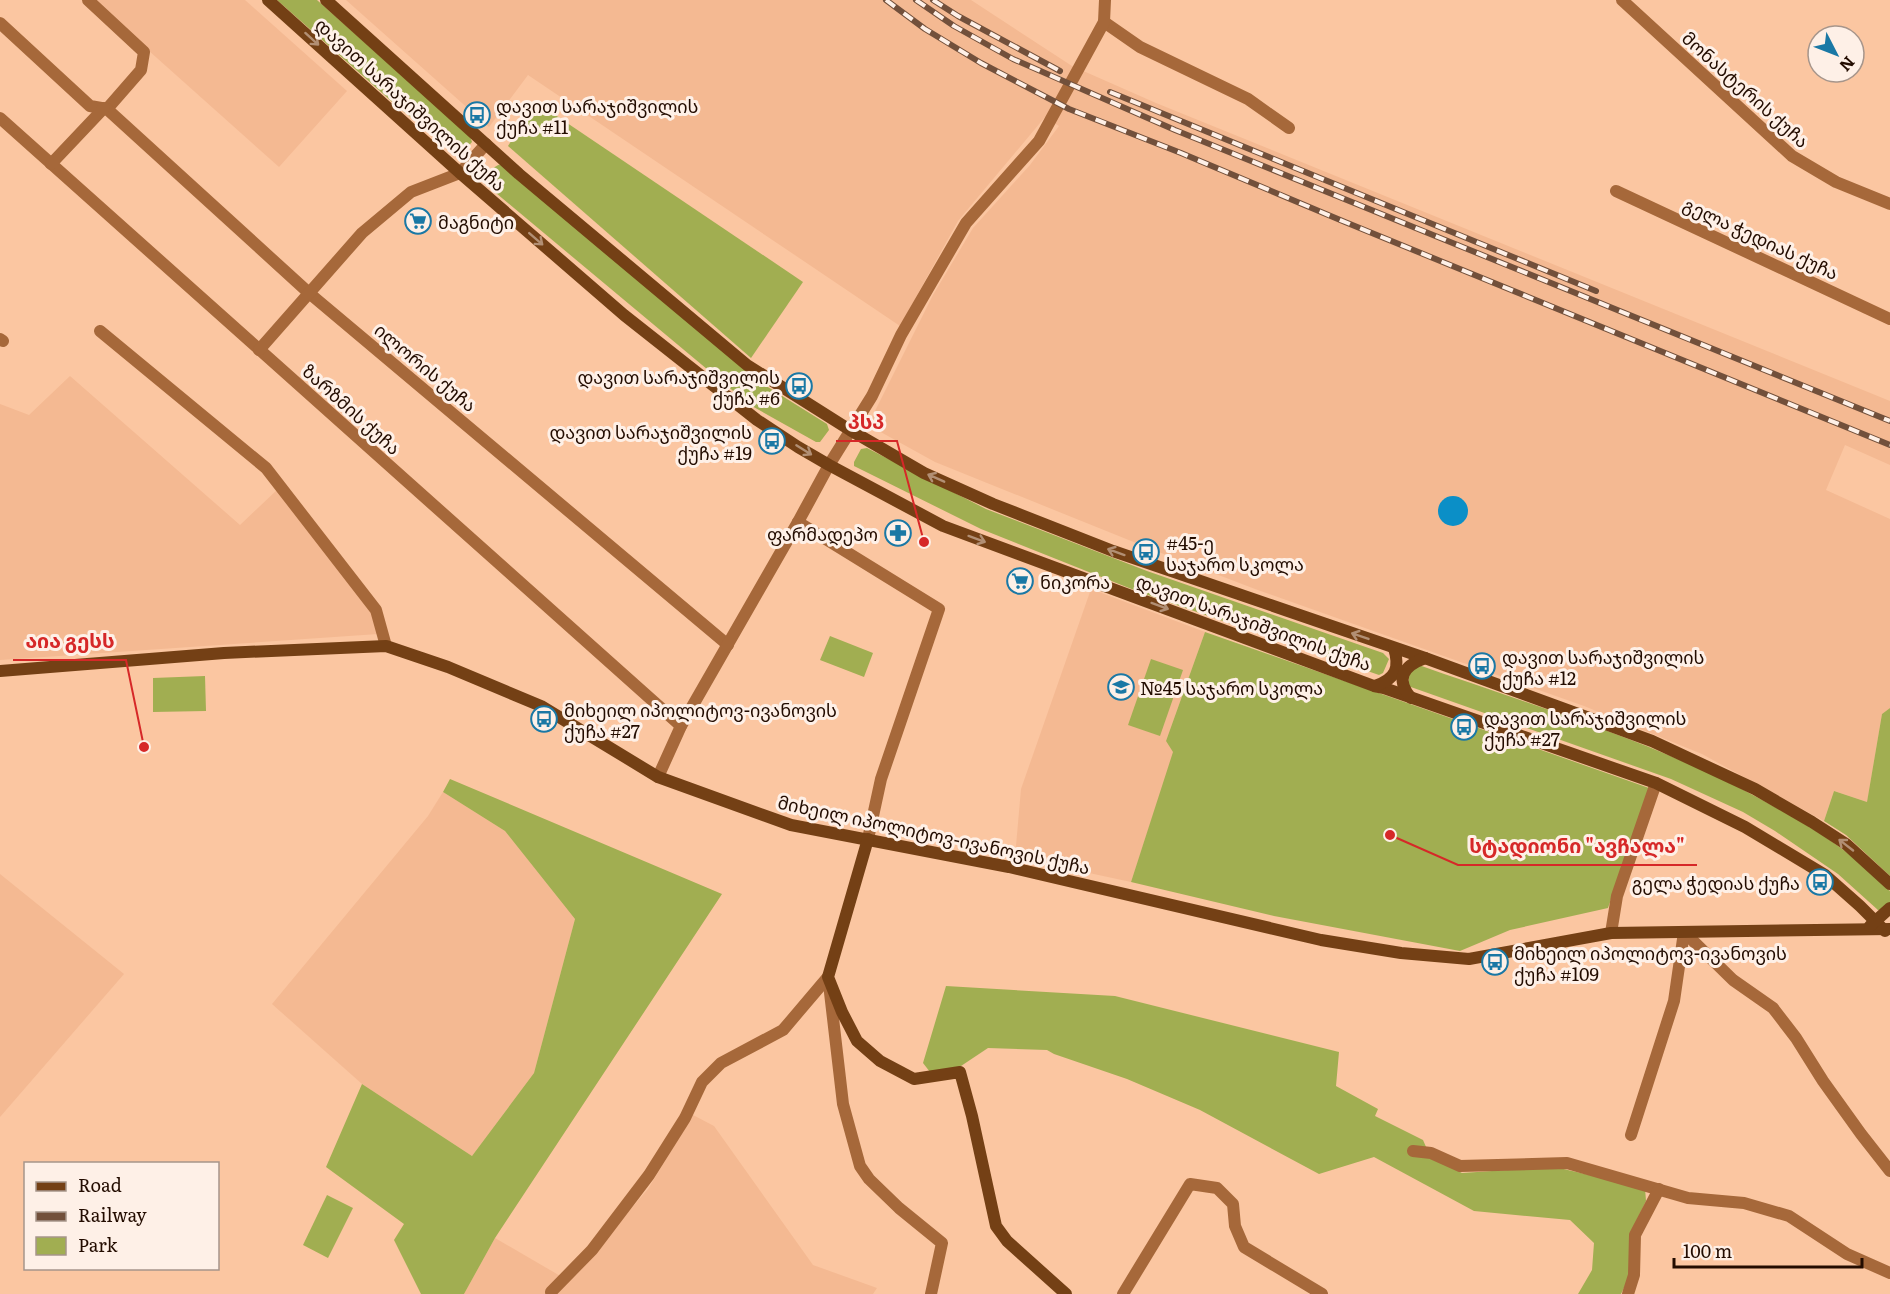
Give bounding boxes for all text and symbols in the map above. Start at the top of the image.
street label: დავით სარაჯიშვილის ქუჩა [310,11,512,197]
north arrow [1806,24,1866,84]
street label: მონასტერის ქუჩა [1676,25,1816,153]
one-way arrow [304,32,319,46]
text: N [1834,52,1861,78]
place label: დავით სარაჯიშვილის ქუჩა #11 [496,92,699,140]
bus stop icon: დავით სარაჯიშვილის ქუჩა #11 [462,100,492,130]
street label: გელა ჭედიას ქუჩა [1679,190,1843,286]
supermarket icon: მაგნიტი [403,206,433,236]
place label: მაგნიტი [438,208,514,235]
one-way arrow [528,232,543,246]
street label: ილორის ქუჩა [369,316,483,418]
street label: ზარზმის ქუჩა [297,357,407,461]
place label: დავით სარაჯიშვილის ქუჩა #6 [578,363,780,411]
bus stop icon: დავით სარაჯიშვილის ქუჩა #6 [784,371,814,401]
callout: პსპ [836,403,897,441]
text: პსპ [848,405,884,435]
place label: დავით სარაჯიშვილის ქუჩა #19 [550,418,752,466]
bus stop icon: დავით სარაჯიშვილის ქუჩა #19 [757,426,787,456]
one-way arrow [795,445,812,457]
one-way arrow [927,472,945,484]
pharmacy icon: ფარმადეპო [883,518,913,548]
place label: ფარმადეპო [767,520,878,547]
place label: #45-ე საჯარო სკოლა [1166,529,1304,577]
one-way arrow [967,534,986,545]
bus stop icon: #45-ე საჯარო სკოლა [1131,537,1161,567]
one-way arrow [1107,545,1126,556]
supermarket icon: ნიკორა [1005,566,1035,596]
street label: დავით სარაჯიშვილის ქუჩა [1133,567,1375,677]
place label: ნიკორა [1040,568,1110,595]
one-way arrow [1150,602,1169,613]
callout: აია გესს [13,622,126,660]
text: აია გესს [25,624,115,654]
one-way arrow [1351,630,1370,641]
place label: დავით სარაჯიშვილის ქუჩა #12 [1502,643,1705,691]
bus stop icon: დავით სარაჯიშვილის ქუჩა #12 [1467,651,1497,681]
school or university icon: №45 საჯარო სკოლა [1106,672,1136,702]
place label: №45 საჯარო სკოლა [1140,674,1323,701]
place label: მიხეილ იპოლიტოვ-ივანოვის ქუჩა #27 [564,696,837,744]
bus stop icon: მიხეილ იპოლიტოვ-ივანოვის ქუჩა #27 [529,704,559,734]
place label: დავით სარაჯიშვილის ქუჩა #27 [1484,704,1687,752]
bus stop icon: დავით სარაჯიშვილის ქუჩა #27 [1449,712,1479,742]
street label: მიხეილ იპოლიტოვ-ივანოვის ქუჩა [775,788,1093,880]
callout: სტადიონი "ავჩალა" [1458,827,1697,865]
text: სტადიონი "ავჩალა" [1469,829,1685,859]
one-way arrow [1838,839,1854,852]
bus stop icon: გელა ჭედიას ქუჩა [1805,867,1835,897]
place label: გელა ჭედიას ქუჩა [1632,869,1800,896]
place label: მიხეილ იპოლიტოვ-ივანოვის ქუჩა #109 [1514,939,1787,987]
bus stop icon: მიხეილ იპოლიტოვ-ივანოვის ქუჩა #109 [1480,947,1510,977]
legend [24,1162,219,1270]
text: Road [78,1171,122,1198]
text: Railway [78,1201,147,1228]
text: Park [78,1231,119,1258]
scale bar [1674,1231,1862,1269]
text: 100 m [1683,1237,1732,1264]

